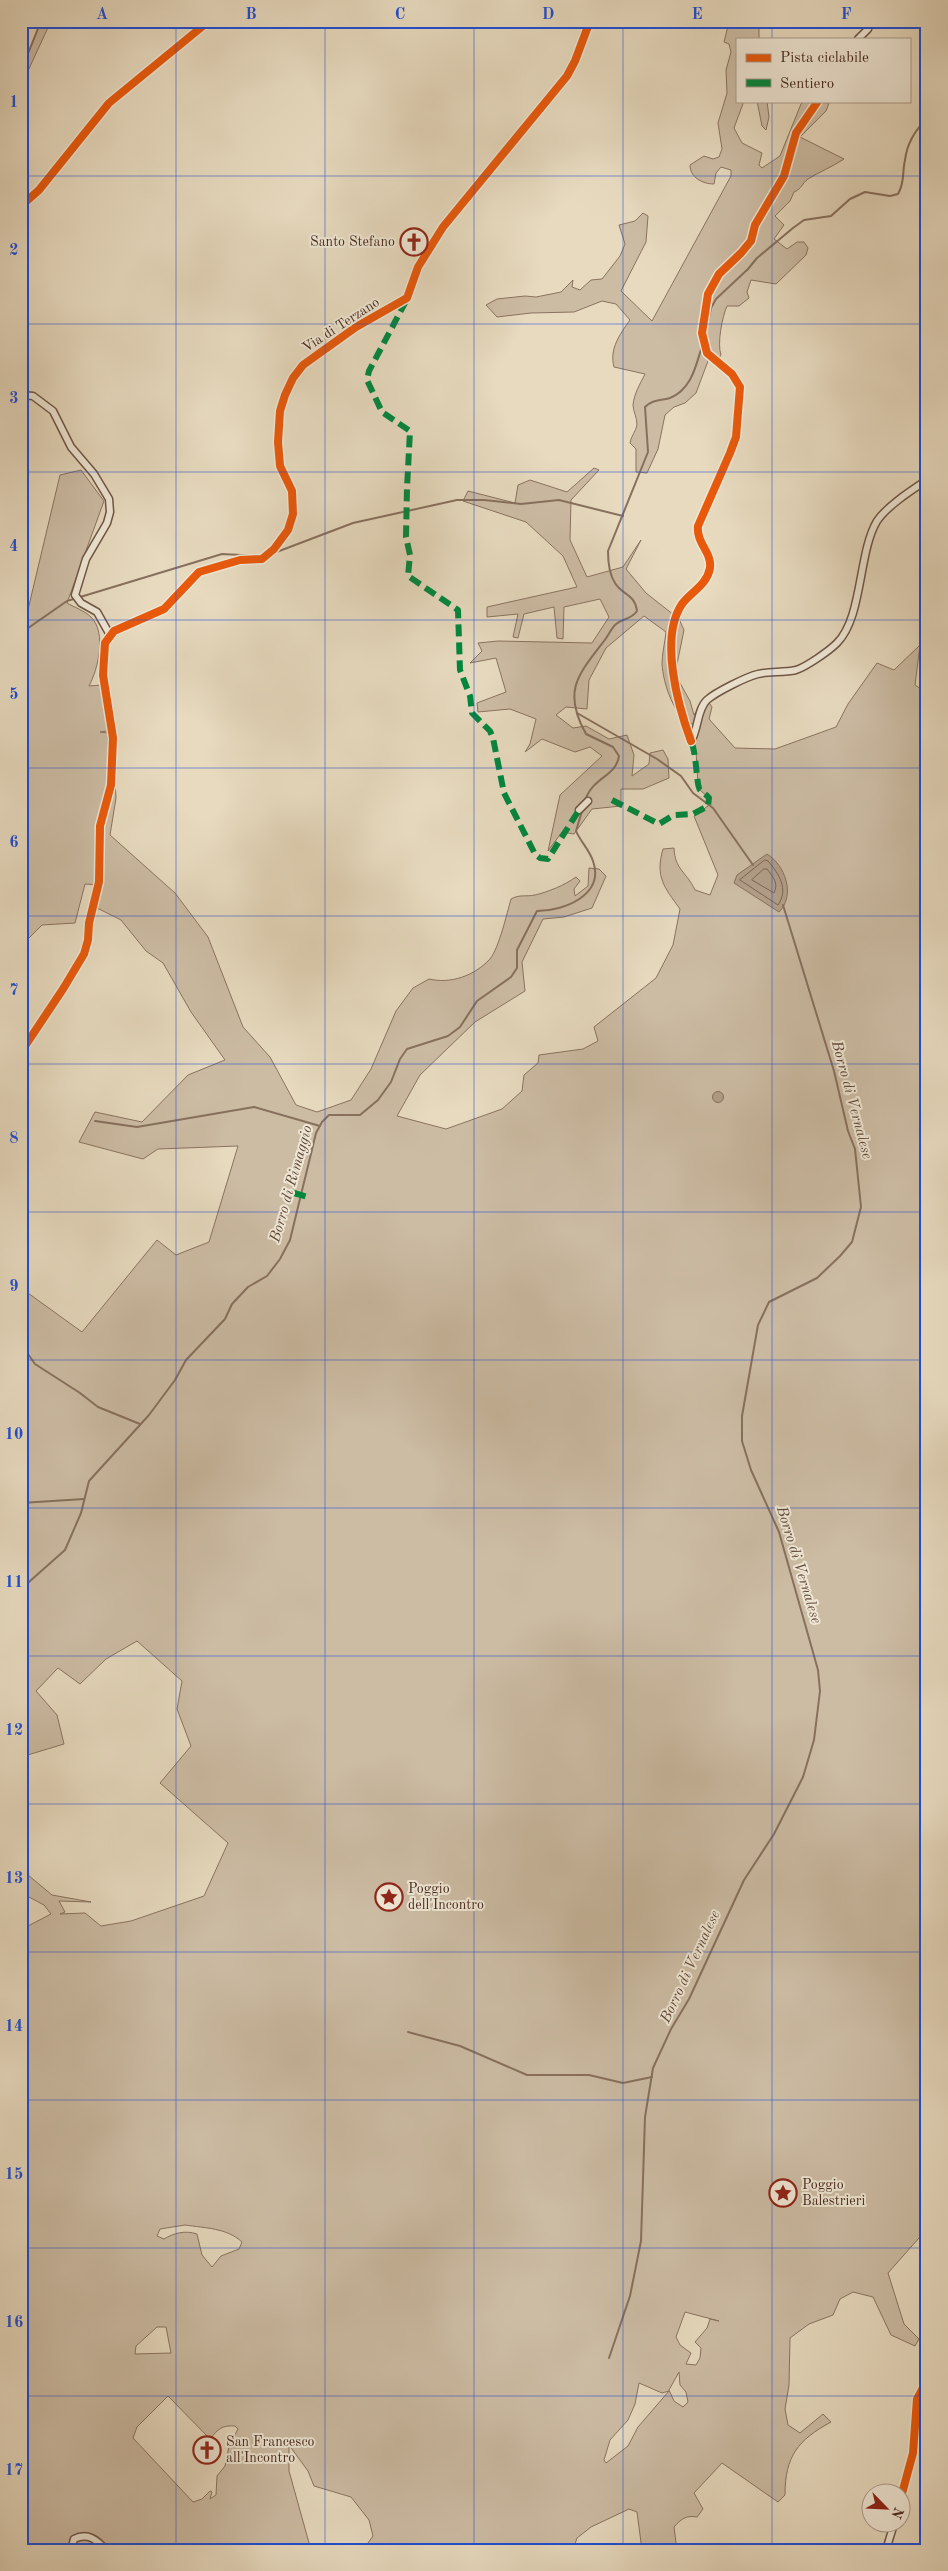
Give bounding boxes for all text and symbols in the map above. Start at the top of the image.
text: A [96,7,108,23]
text: B [245,7,257,23]
text: C [395,7,405,23]
text: D [542,7,554,23]
text: E [691,7,703,23]
text: F [841,7,852,23]
legend [736,38,910,102]
text: Pista ciclabile [780,51,869,66]
text: Sentiero [780,77,834,92]
text: 1 [9,95,19,111]
church icon: Santo Stefano [399,227,429,257]
place label: Santo Stefano [310,235,395,249]
text: 2 [9,243,19,259]
street label: Via di Terzano [300,295,382,355]
text: 3 [9,391,19,407]
text: 4 [9,539,19,555]
text: 5 [9,687,19,703]
text: 6 [9,835,19,851]
text: 7 [9,983,19,999]
water label: Borro di Vernalese [828,1038,874,1161]
water label: Borro di Rimaggio [268,1124,316,1245]
text: 8 [9,1131,19,1147]
text: 9 [9,1279,19,1295]
text: 10 [5,1427,23,1443]
water label: Borro di Vernalese [773,1504,823,1625]
text: 11 [5,1575,23,1591]
text: 12 [5,1723,23,1739]
text: 13 [5,1871,23,1887]
place icon: Poggio dell'Incontro [374,1882,404,1912]
place label: Poggio dell'Incontro [408,1882,484,1912]
water label: Borro di Vernalese [658,1909,724,2026]
text: 14 [5,2019,23,2035]
text: 15 [5,2167,23,2183]
place icon: Poggio Balestrieri [768,2178,798,2208]
place label: Poggio Balestrieri [802,2178,865,2208]
text: 16 [5,2315,23,2331]
church icon: San Francesco all'Incontro [192,2435,222,2465]
place label: San Francesco all'Incontro [226,2435,314,2465]
text: 17 [5,2463,23,2479]
north arrow [860,2484,910,2534]
text: N [888,2505,906,2521]

